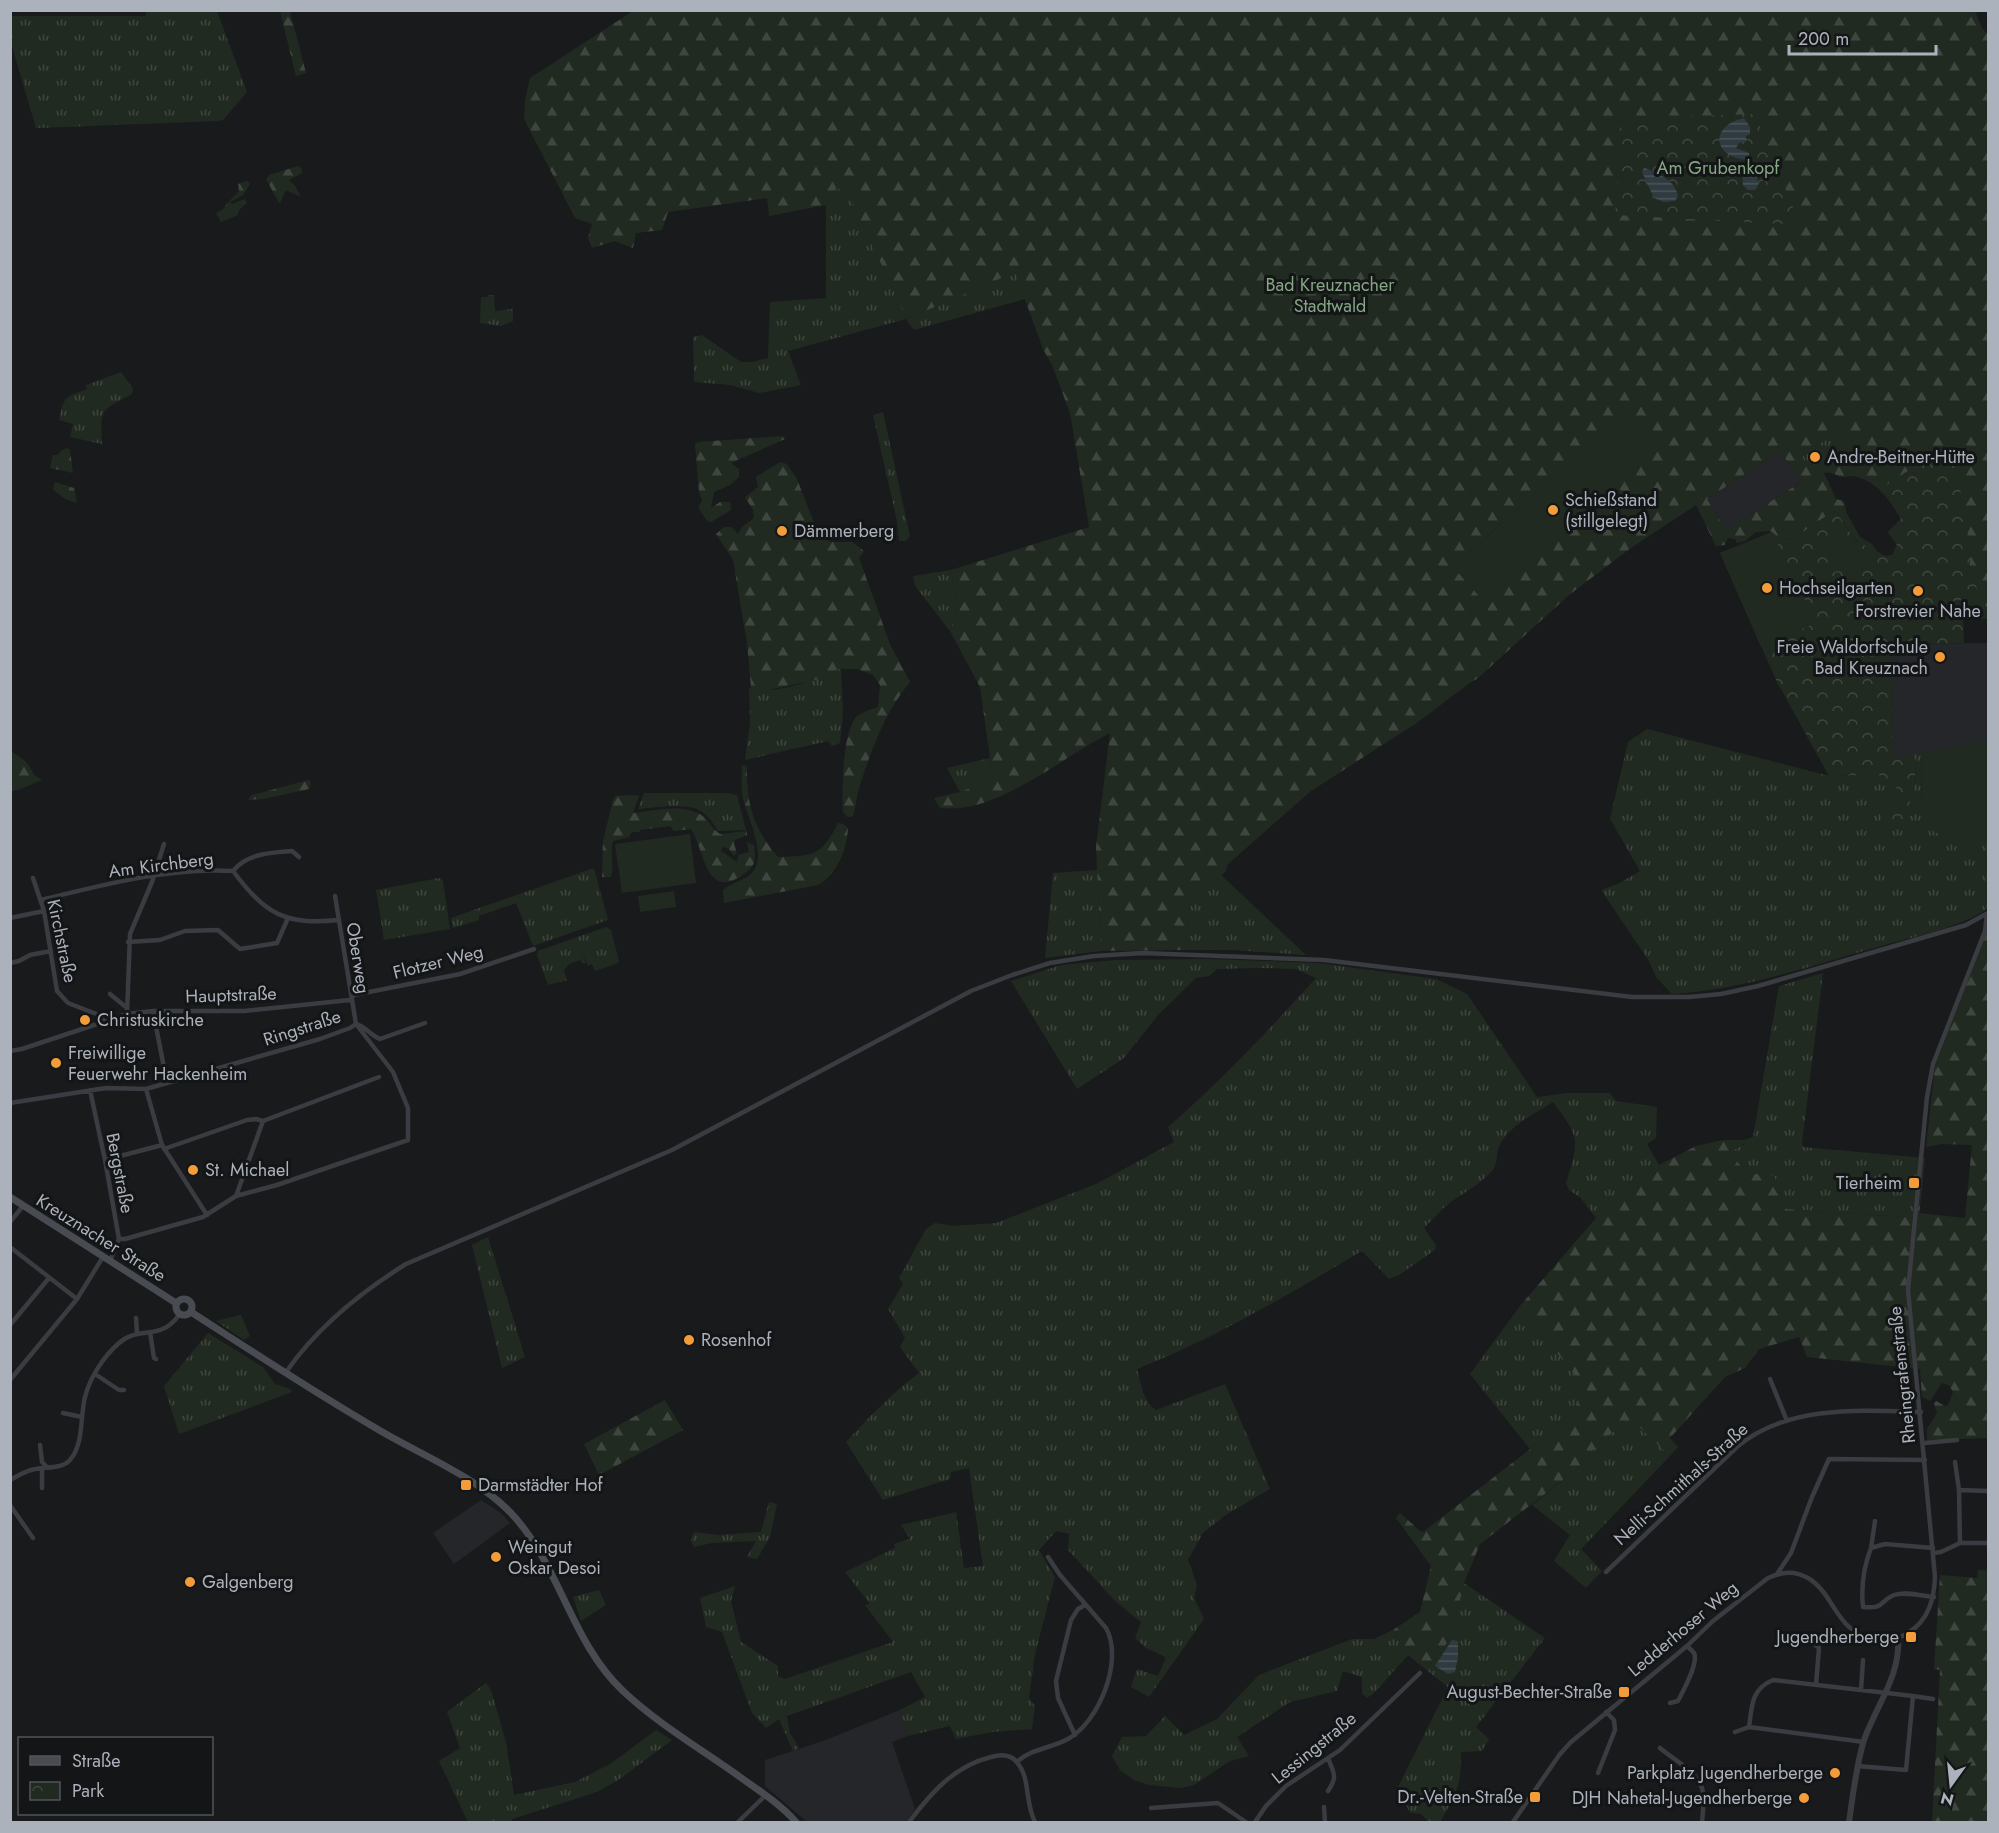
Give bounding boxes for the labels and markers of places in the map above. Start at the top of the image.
place label: Andre-Beitner-Hütte [1827,444,1975,470]
marker: Andre-Beitner-Hütte [1808,450,1822,464]
place label: Schießstand (stillgelegt) [1565,487,1657,534]
marker: Schießstand (stillgelegt) [1546,503,1560,517]
place label: Dämmerberg [794,518,894,544]
marker: Dämmerberg [775,524,789,538]
place label: Hochseilgarten [1779,575,1893,601]
marker: Hochseilgarten [1760,581,1774,595]
marker: Forstrevier Nahe [1911,584,1925,598]
place label: Forstrevier Nahe [1855,598,1981,624]
place label: Freie Waldorfschule Bad Kreuznach [1776,634,1928,681]
marker: Freie Waldorfschule Bad Kreuznach [1933,650,1947,664]
place label: Christuskirche [97,1007,204,1033]
marker: Christuskirche [78,1013,92,1027]
place label: Freiwillige Feuerwehr Hackenheim [68,1040,247,1087]
marker: Freiwillige Feuerwehr Hackenheim [49,1056,63,1070]
place label: St. Michael [205,1157,289,1183]
marker: St. Michael [186,1163,200,1177]
place label: Tierheim [1836,1170,1902,1196]
marker: Tierheim [1907,1176,1921,1190]
place label: Rosenhof [701,1327,772,1353]
marker: Rosenhof [682,1333,696,1347]
place label: Darmstädter Hof [478,1472,604,1498]
marker: Darmstädter Hof [459,1478,473,1492]
place label: Weingut Oskar Desoi [508,1534,601,1581]
marker: Weingut Oskar Desoi [489,1550,503,1564]
place label: Galgenberg [202,1569,293,1595]
marker: Galgenberg [183,1575,197,1589]
place label: Jugendherberge [1774,1624,1899,1650]
marker: Jugendherberge [1904,1630,1918,1644]
place label: August-Bechter-Straße [1447,1679,1612,1705]
marker: August-Bechter-Straße [1617,1685,1631,1699]
place label: Parkplatz Jugendherberge [1627,1760,1823,1786]
marker: Parkplatz Jugendherberge [1828,1766,1842,1780]
place label: Dr.-Velten-Straße [1397,1784,1523,1810]
place label: DJH Nahetal-Jugendherberge [1572,1785,1792,1811]
marker: Dr.-Velten-Straße [1528,1790,1542,1804]
marker: DJH Nahetal-Jugendherberge [1797,1791,1811,1805]

